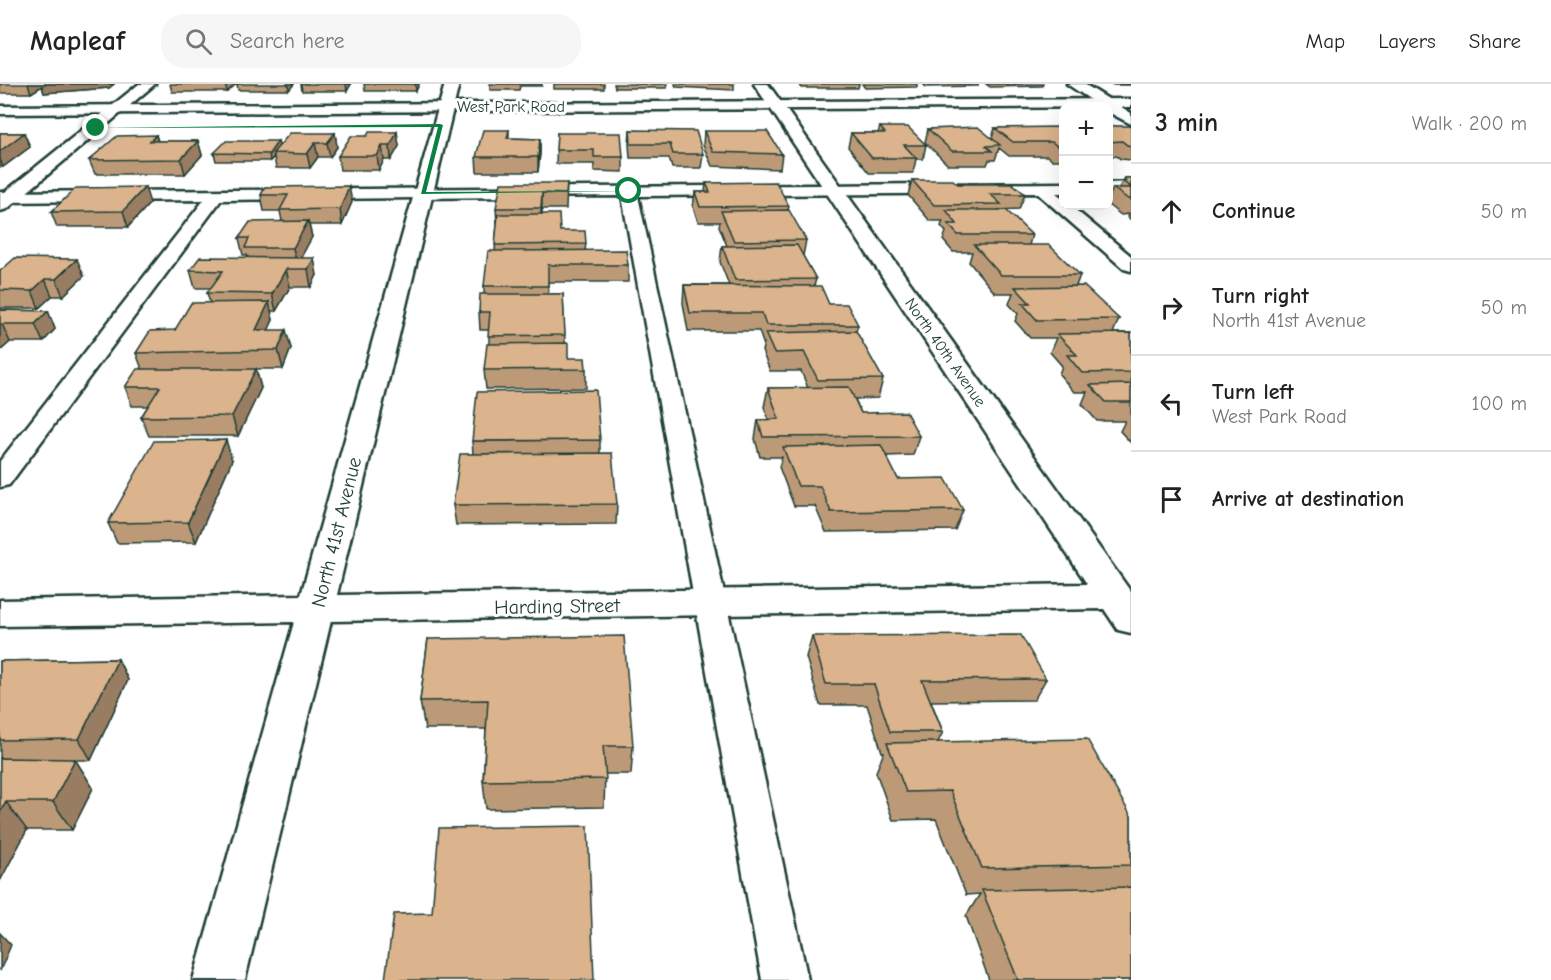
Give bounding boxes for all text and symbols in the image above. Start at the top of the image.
search box [161,14,581,68]
text: Mapleaf [30,25,125,57]
icon: search [182,25,215,58]
text: Search here [230,28,344,54]
text: Map [1306,29,1345,53]
text: Layers [1378,29,1436,53]
text: Share [1469,29,1521,53]
street label: West Park Road [457,98,565,116]
map controls [1059,102,1113,210]
button: + [1059,102,1113,156]
text: 3 min [1155,108,1218,138]
text: Walk · 200 m [1412,112,1527,135]
route end [82,114,108,140]
button: − [1059,156,1113,210]
route start [615,177,641,203]
icon: ahead [1155,195,1188,228]
text: Continue [1212,198,1295,224]
text: 50 m [1481,200,1527,223]
text: Turn right [1212,283,1309,309]
icon: right [1155,291,1188,324]
street label: North 40th Avenue [901,295,989,410]
text: 50 m [1481,296,1527,319]
text: North 41st Avenue [1212,309,1366,332]
text: Turn left [1212,379,1294,405]
icon: left [1155,387,1188,420]
text: 100 m [1472,392,1527,415]
text: West Park Road [1212,405,1347,428]
street label: North 41st Avenue [307,455,366,610]
icon: arrive [1155,483,1188,516]
text: Arrive at destination [1212,486,1404,512]
street label: Harding Street [494,594,621,619]

